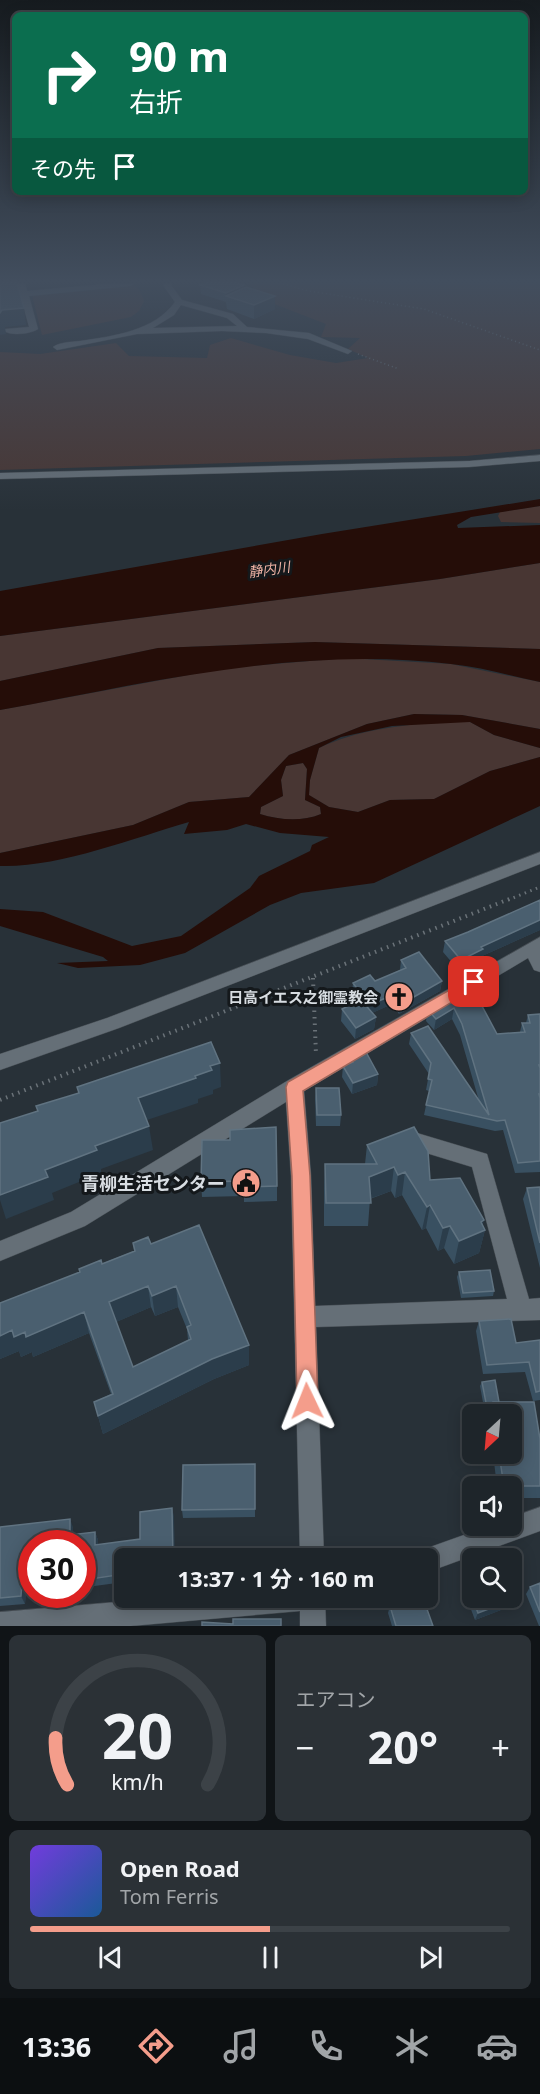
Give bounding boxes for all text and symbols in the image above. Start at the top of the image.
text: 90 m [129,27,229,84]
icon: right [30,36,108,114]
text: 右折 [129,83,183,120]
icon: arrive [108,150,141,183]
text: その先 [30,153,96,183]
water label: 静内川 [247,556,293,581]
pin [448,956,499,1007]
icon: arrive [457,965,490,998]
church icon: 日高イエス之御霊教会 [383,981,415,1013]
place label: 日高イエス之御霊教会 [228,987,378,1007]
public building icon: 青柳生活センター [230,1167,262,1199]
place label: 青柳生活センター [81,1171,225,1195]
position arrow [275,1369,339,1433]
north arrow [462,1404,522,1464]
map controls [462,1404,522,1608]
button: sound [462,1476,522,1536]
speed limit sign: 30 [18,1530,96,1608]
button: search [462,1548,522,1608]
text: 13:37 · 1 分 · 160 m [178,1563,375,1593]
text: エアコン [296,1686,376,1713]
text: 20 [102,1692,173,1777]
text: 20° [367,1716,438,1777]
text: − [296,1725,314,1770]
text: + [491,1725,510,1770]
text: km/h [111,1767,164,1796]
text: Open Road [120,1853,240,1883]
text: Tom Ferris [120,1883,219,1910]
icon: previous [94,1941,127,1974]
icon: pause [254,1941,287,1974]
icon: next [414,1941,447,1974]
icon: directions [135,2025,177,2067]
icon: music [220,2025,262,2067]
icon: phone [305,2025,347,2067]
icon: climate [391,2025,433,2067]
icon: car [476,2025,518,2067]
text: 13:36 [22,2028,91,2065]

